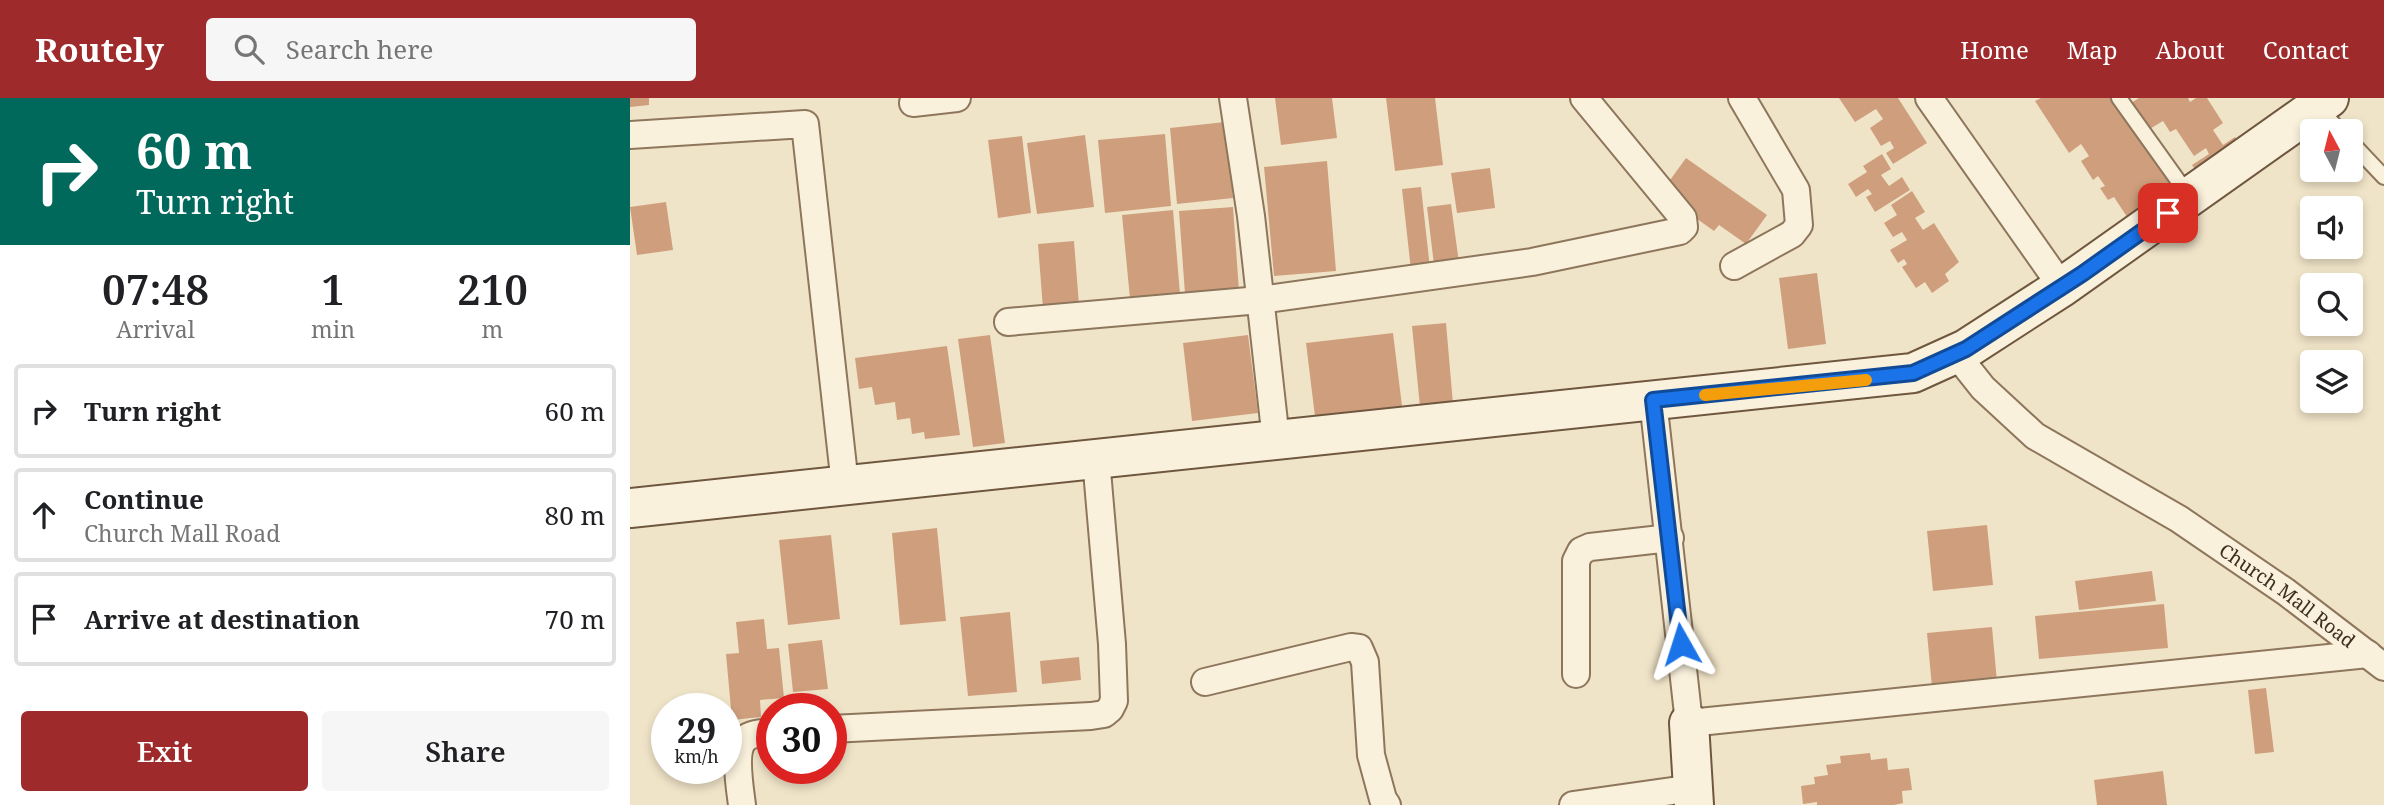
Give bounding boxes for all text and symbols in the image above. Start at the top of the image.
search box [206,18,696,81]
text: Routely [35,27,164,72]
icon: search [230,30,268,68]
text: Search here [286,31,433,67]
text: Home [1960,33,2029,66]
text: Map [2067,33,2118,66]
text: About [2156,33,2225,66]
text: Contact [2263,33,2349,66]
text: 60 m [136,117,252,183]
north arrow [2300,119,2362,182]
map controls [2300,119,2363,413]
icon: right [21,126,112,217]
text: Turn right [136,180,294,223]
pin [2138,183,2198,243]
icon: arrive [2149,194,2187,232]
button: sound [2300,196,2363,259]
text: 07:48 [102,260,209,317]
text: 1 [321,260,345,317]
text: 210 [457,260,528,317]
button: search [2300,273,2363,336]
text: Arrival [116,313,195,345]
text: min [311,313,355,345]
text: m [482,313,503,345]
button: layers [2300,350,2363,413]
icon: right [25,392,63,430]
text: Turn right [84,393,221,429]
text: 60 m [545,393,605,429]
text: Continue [84,481,204,517]
icon: ahead [25,496,63,534]
text: 80 m [545,497,605,533]
text: Church Mall Road [84,517,280,549]
street label: Church Mall Road [2214,537,2361,654]
icon: arrive [25,600,63,638]
text: Arrive at destination [84,601,360,637]
text: 70 m [545,601,605,637]
position arrow [1644,607,1718,681]
speed limit sign: 30 [756,693,847,784]
text: 29 [677,706,716,753]
button: Exit [21,711,308,791]
button: Share [322,711,609,791]
text: km/h [674,744,719,768]

